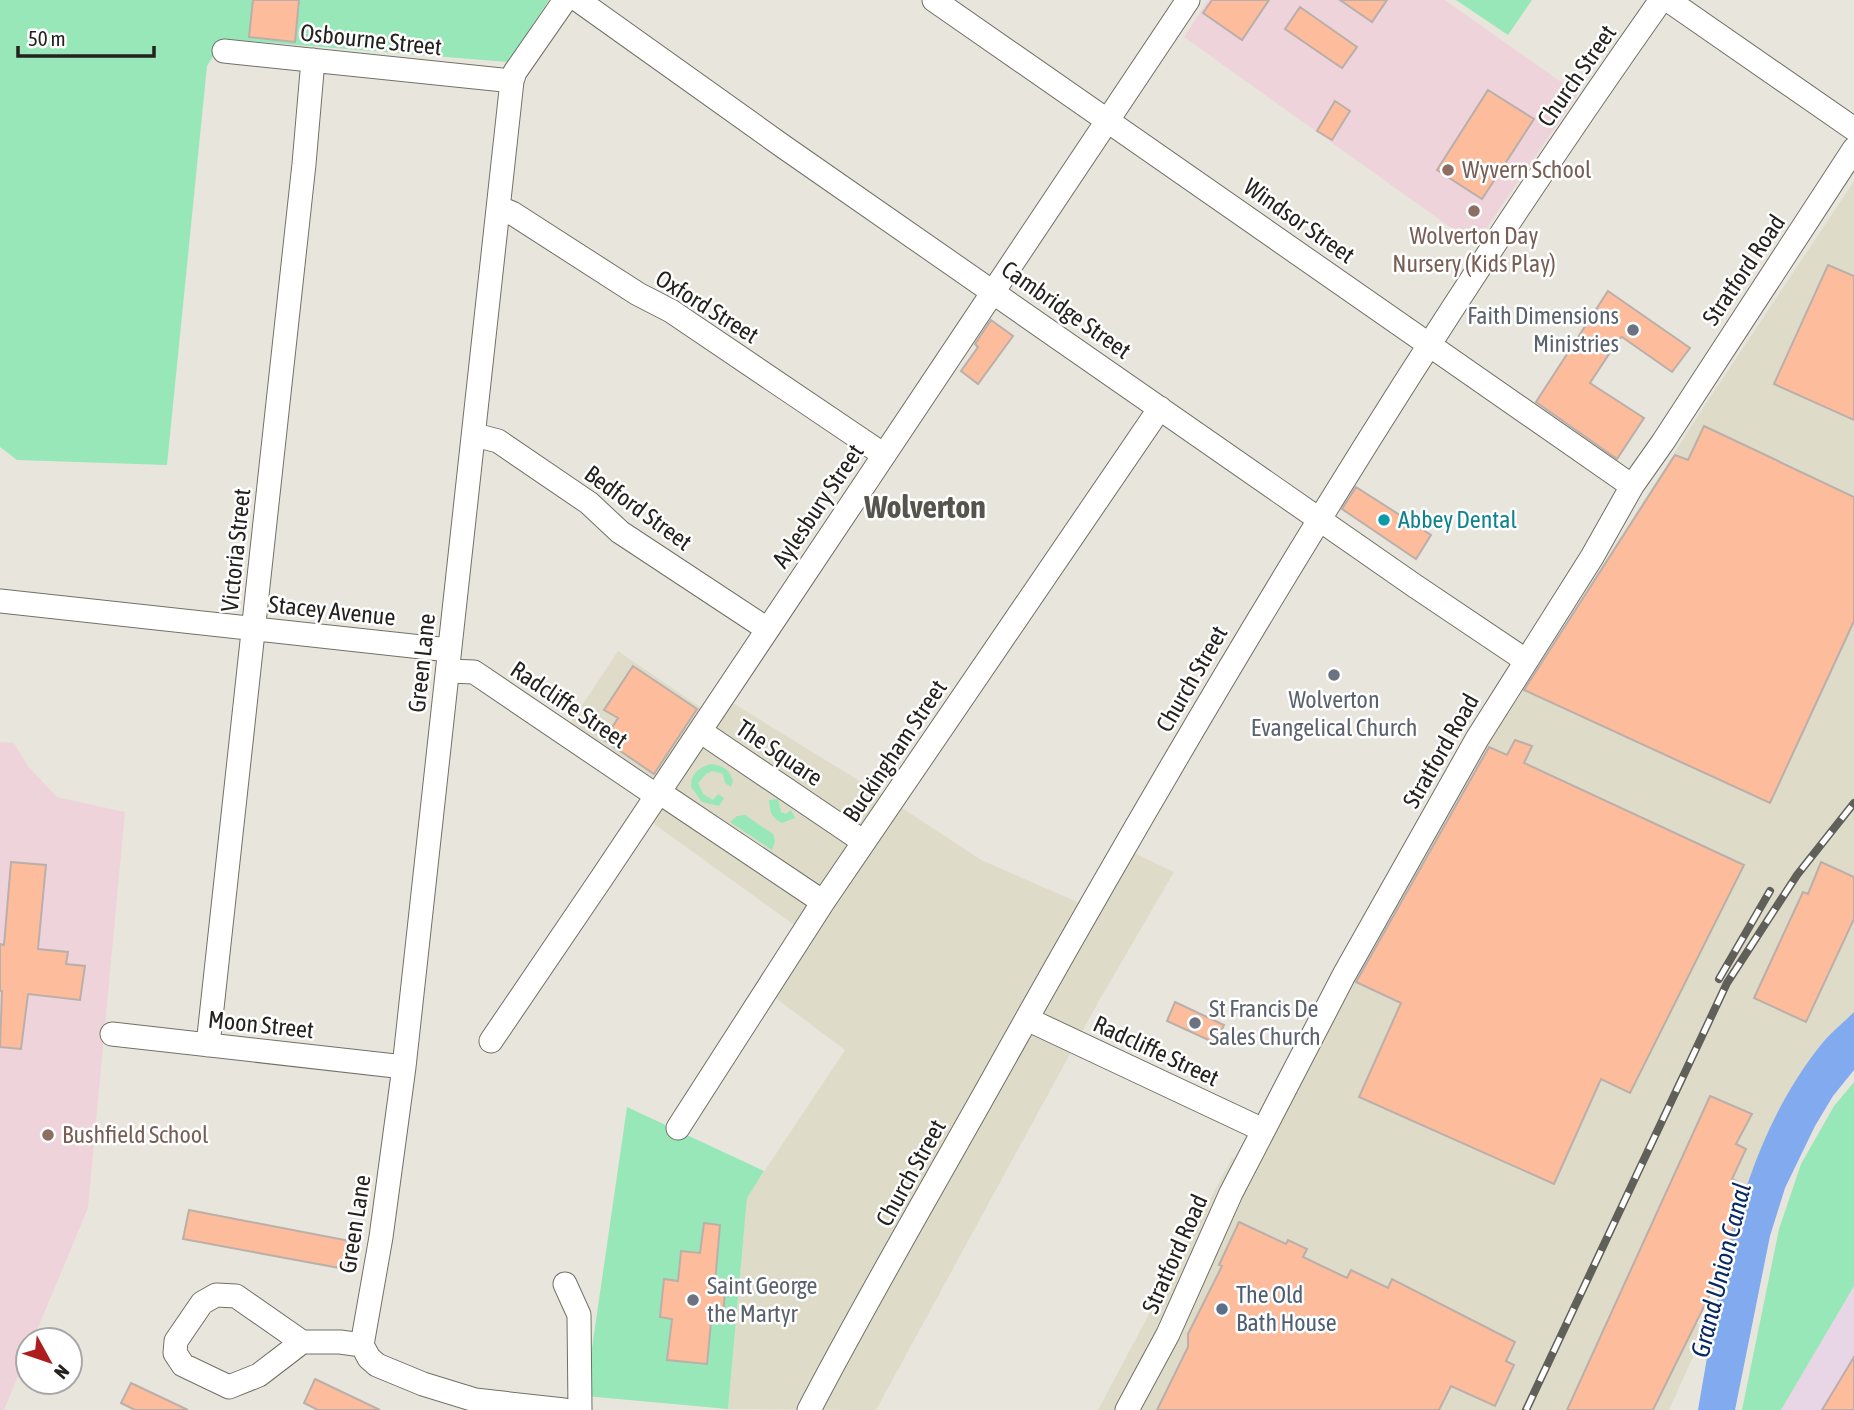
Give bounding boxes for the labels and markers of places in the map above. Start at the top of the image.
place label: Wyvern School [1462,156,1592,183]
marker: Wyvern School [1440,162,1456,178]
marker: Wolverton Day Nursery (Kids Play) [1466,203,1482,219]
place label: Wolverton Day Nursery (Kids Play) [1392,222,1556,277]
place label: Faith Dimensions Ministries [1467,302,1619,357]
marker: Faith Dimensions Ministries [1625,322,1641,338]
place label: Abbey Dental [1398,506,1517,533]
marker: Abbey Dental [1376,512,1392,528]
marker: Wolverton Evangelical Church [1326,667,1342,683]
place label: Wolverton Evangelical Church [1251,686,1417,741]
place label: St Francis De Sales Church [1209,995,1321,1050]
marker: St Francis De Sales Church [1187,1015,1203,1031]
place label: Bushfield School [62,1121,209,1148]
marker: Bushfield School [40,1127,56,1143]
place label: Saint George the Martyr [707,1272,817,1327]
place label: The Old Bath House [1236,1281,1337,1336]
marker: Saint George the Martyr [685,1292,701,1308]
marker: The Old Bath House [1214,1301,1230,1317]

